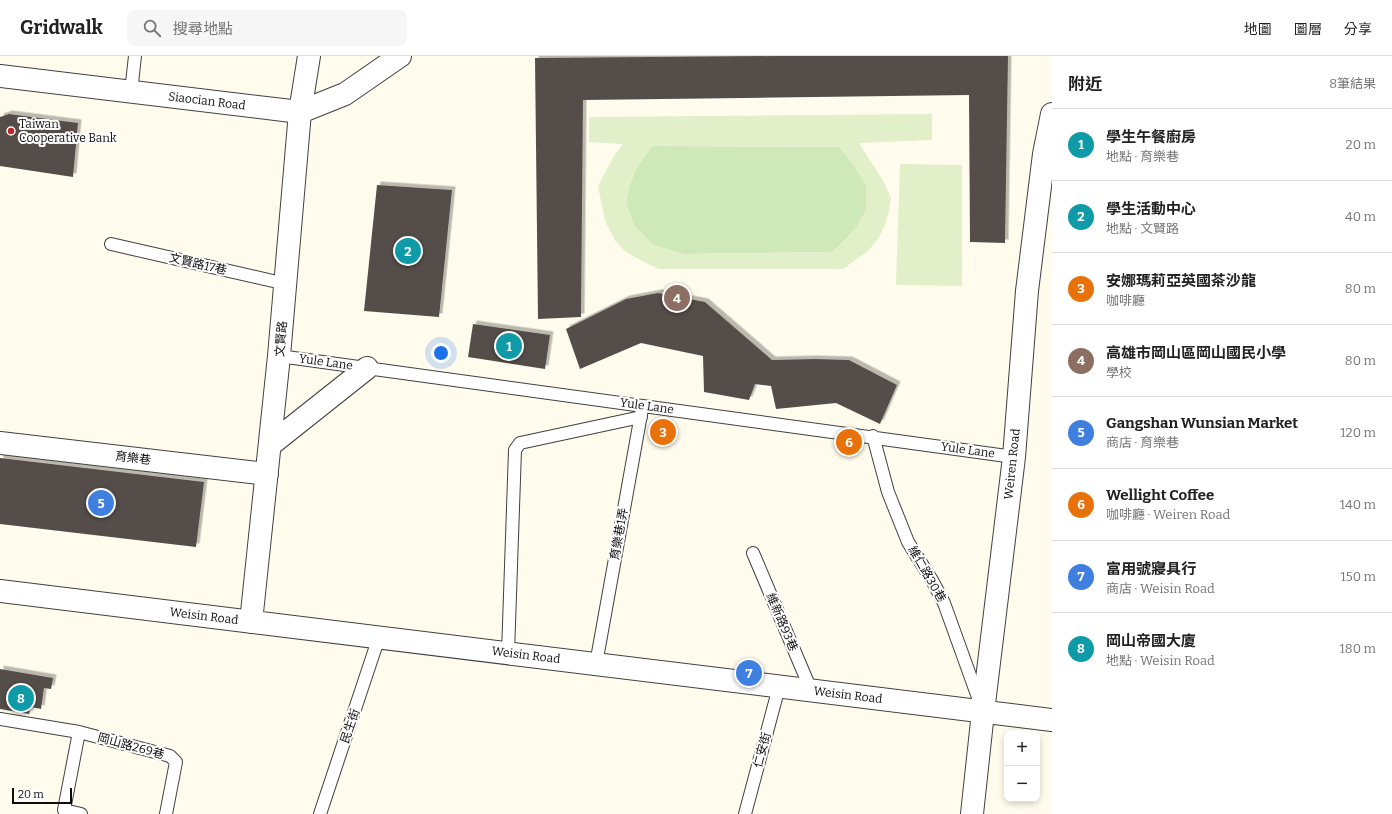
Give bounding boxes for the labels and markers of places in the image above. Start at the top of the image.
place label: Taiwan Cooperative Bank [19,117,117,145]
marker: Taiwan Cooperative Bank [6,126,16,136]
pin: 2 [395,236,421,266]
pin: 4 [664,283,690,313]
pin: 1 [496,331,522,361]
pin: 3 [650,417,676,447]
pin: 6 [836,427,862,457]
pin: 5 [88,488,114,518]
pin: 7 [736,658,762,688]
pin: 8 [8,683,34,713]

